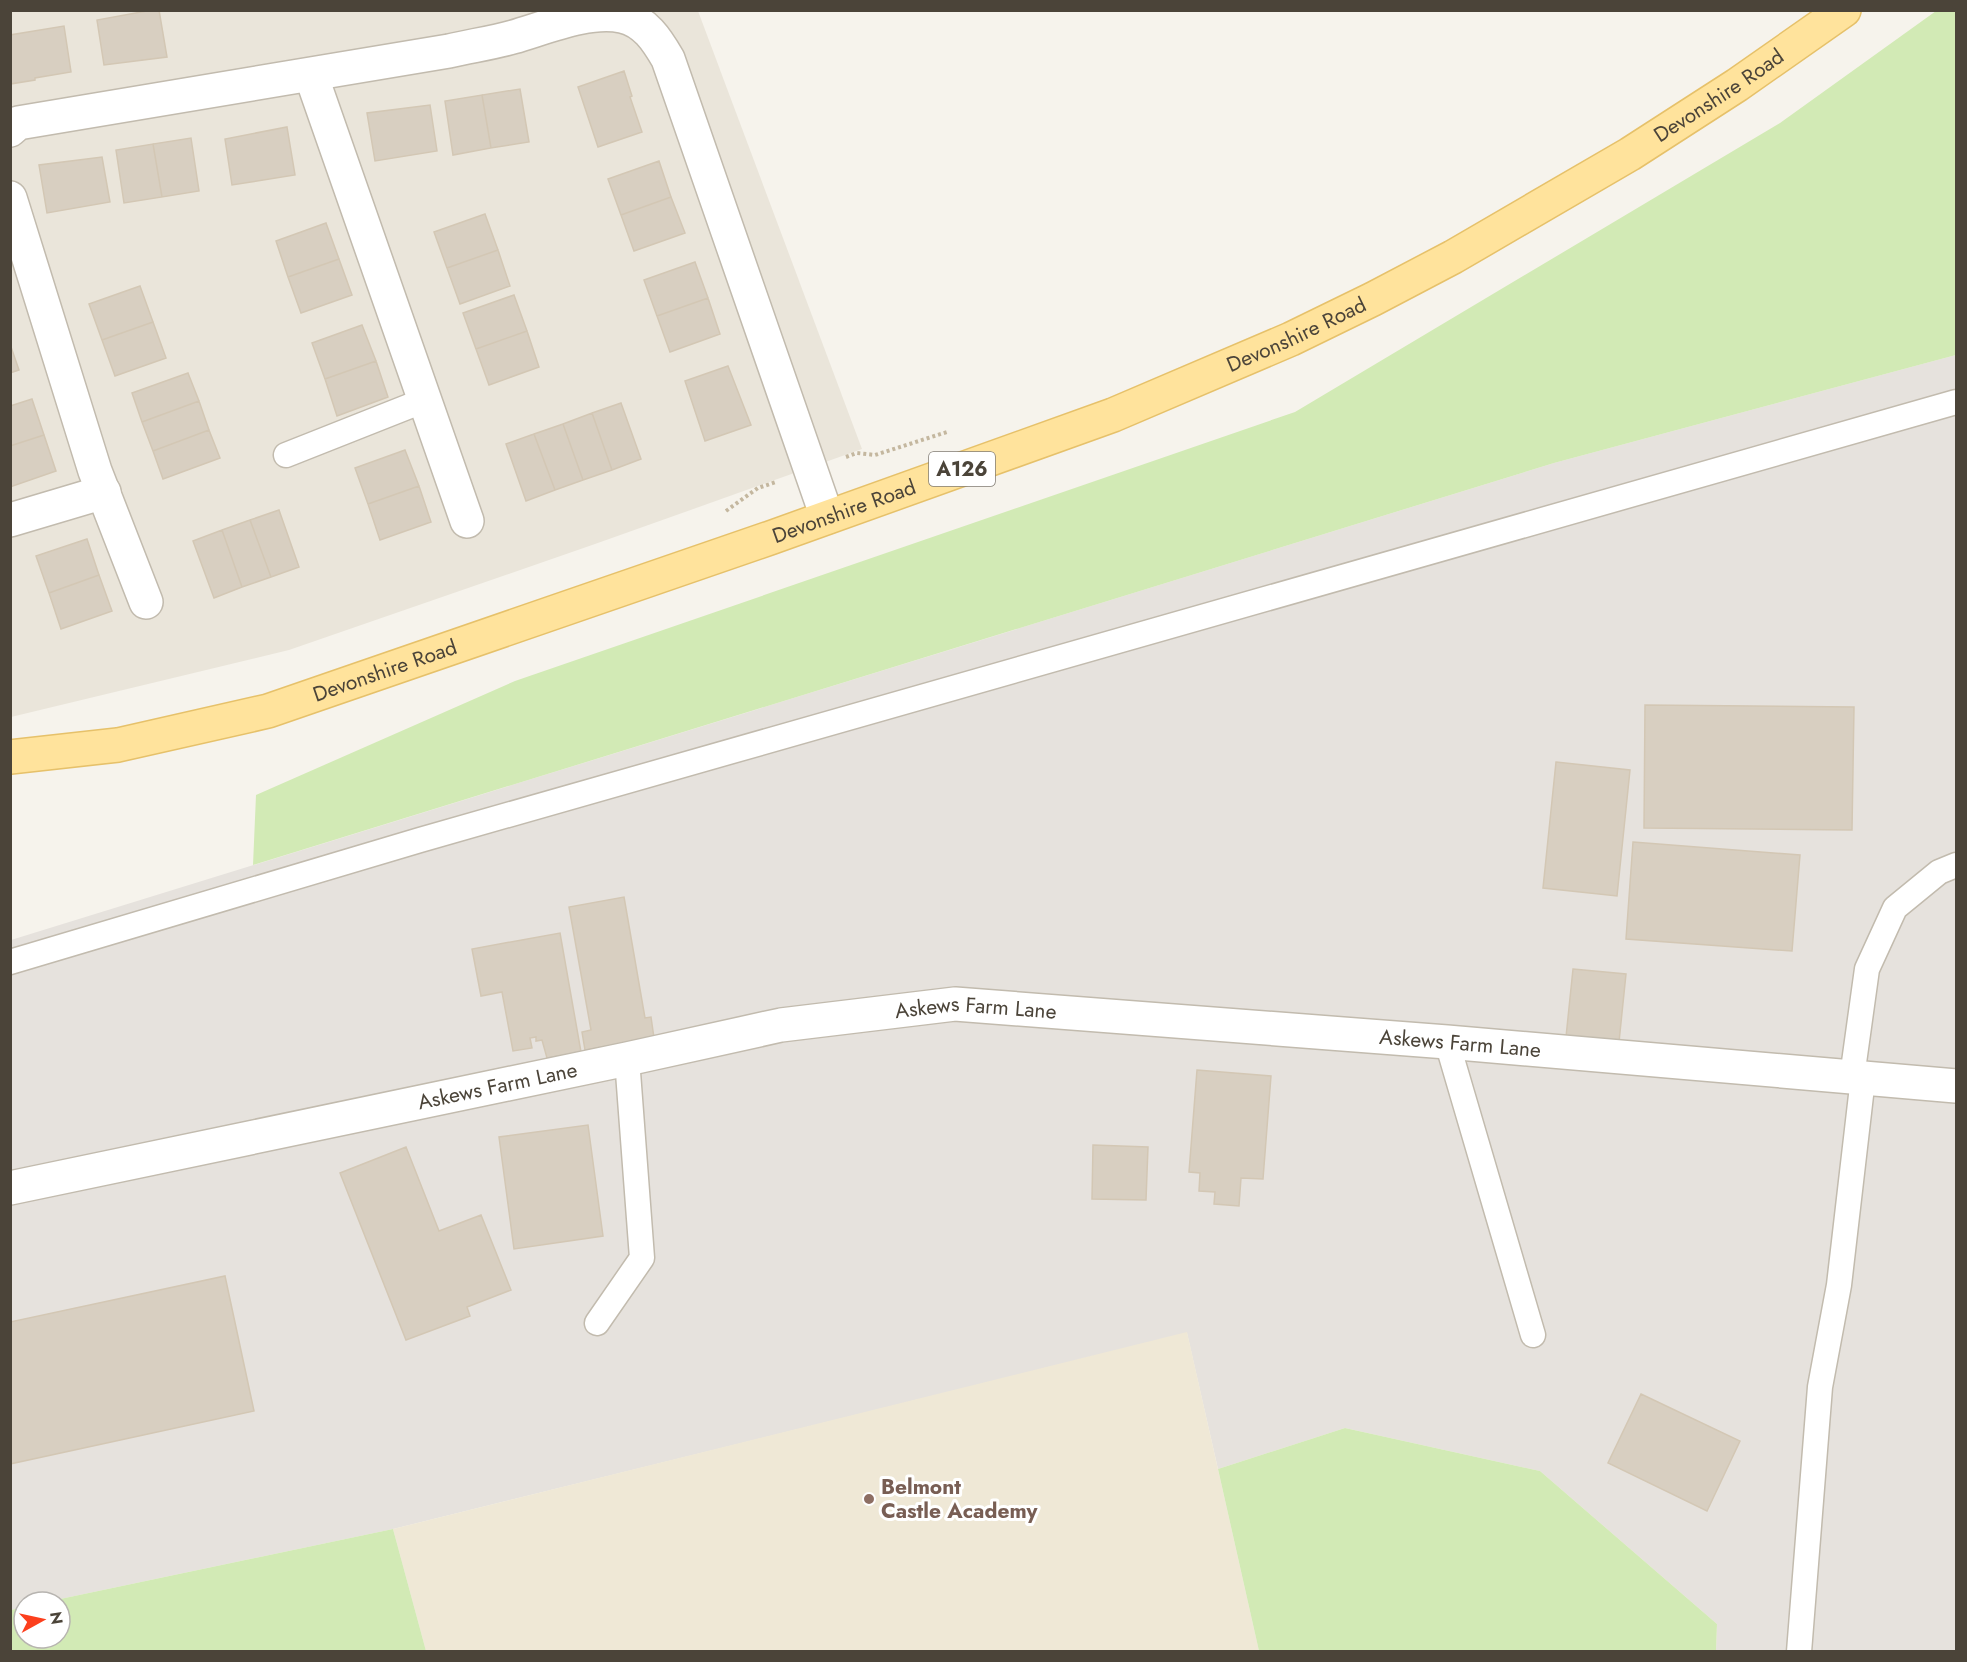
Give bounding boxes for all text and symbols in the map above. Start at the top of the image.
street label: Devonshire Road [1648,42,1790,150]
street label: Devonshire Road [1222,290,1371,380]
road number: A126 [929,452,995,486]
street label: Devonshire Road [768,472,920,551]
street label: Devonshire Road [309,632,461,709]
street label: Askews Farm Lane [893,989,1058,1027]
street label: Askews Farm Lane [1378,1022,1542,1065]
street label: Askews Farm Lane [415,1055,580,1117]
place label: Belmont Castle Academy [881,1472,1039,1526]
marker: Belmont Castle Academy [862,1492,876,1506]
north arrow [12,1590,72,1650]
text: N [44,1610,69,1626]

